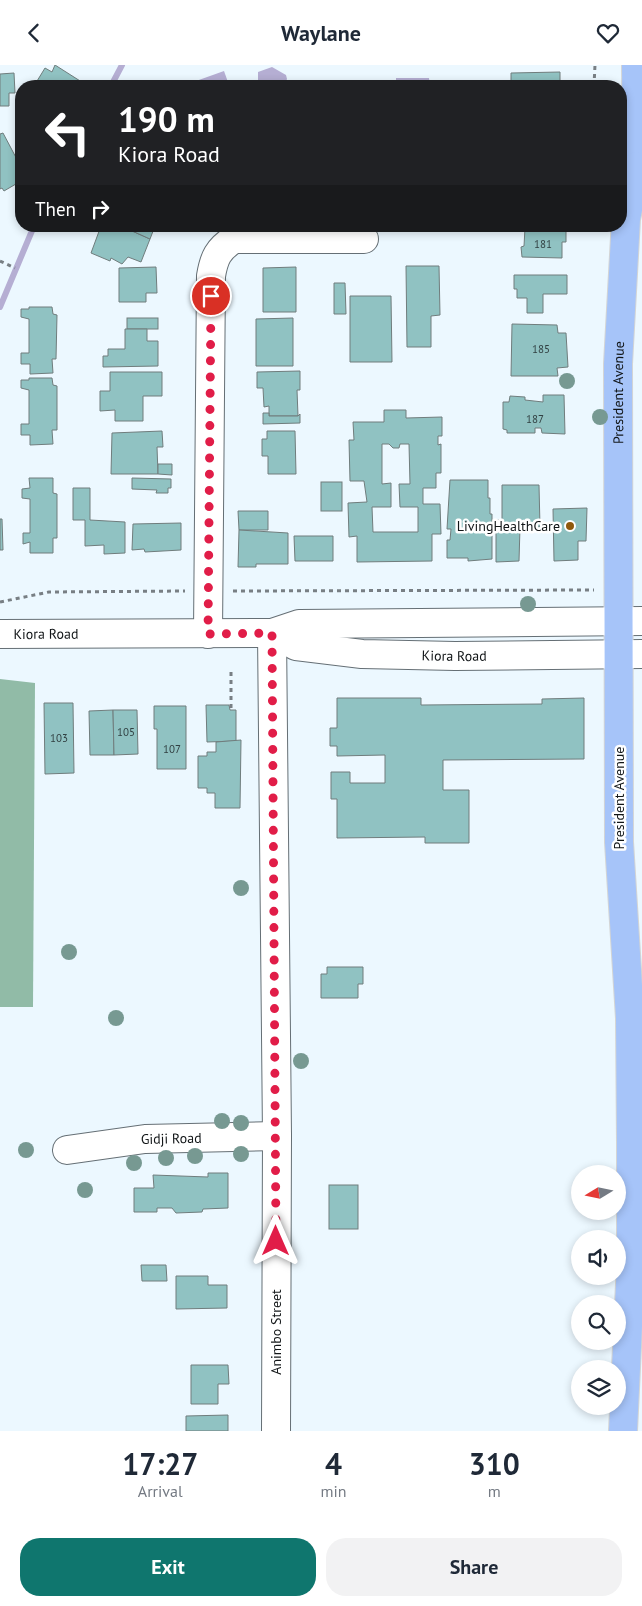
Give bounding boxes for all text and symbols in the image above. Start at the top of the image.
icon: back [20,19,48,47]
text: Waylane [281,19,361,47]
icon: heart [594,19,622,47]
text: 190 m [118,96,215,142]
icon: left [35,100,100,165]
text: Kiora Road [118,140,220,168]
icon: right [86,195,114,223]
text: Then [35,197,76,221]
house number: 181 [534,237,552,251]
pin [190,275,232,317]
icon: arrive [197,282,225,310]
street label: President Avenue [609,341,628,444]
house number: 185 [532,342,550,356]
house number: 187 [526,412,544,426]
place label: LivingHealthCare [457,517,560,535]
marker: LivingHealthCare [564,520,576,532]
street label: Kiora Road [13,625,79,643]
street label: Kiora Road [422,646,487,665]
house number: 105 [117,725,135,739]
house number: 103 [50,731,68,745]
house number: 107 [163,742,181,756]
street label: President Avenue [610,747,628,849]
street label: Gidji Road [141,1129,202,1148]
north arrow [571,1165,626,1220]
map controls [571,1165,626,1415]
position arrow [249,1214,301,1266]
button: sound [571,1230,626,1285]
street label: Animbo Street [267,1289,285,1375]
button: search [571,1295,626,1350]
button: layers [571,1360,626,1415]
text: 17:27 [122,1444,198,1483]
text: 4 [325,1444,342,1483]
text: 310 [469,1444,520,1483]
text: Arrival [138,1481,183,1501]
text: min [321,1481,347,1501]
text: m [488,1481,501,1501]
button: Exit [20,1538,316,1596]
button: Share [326,1538,622,1596]

